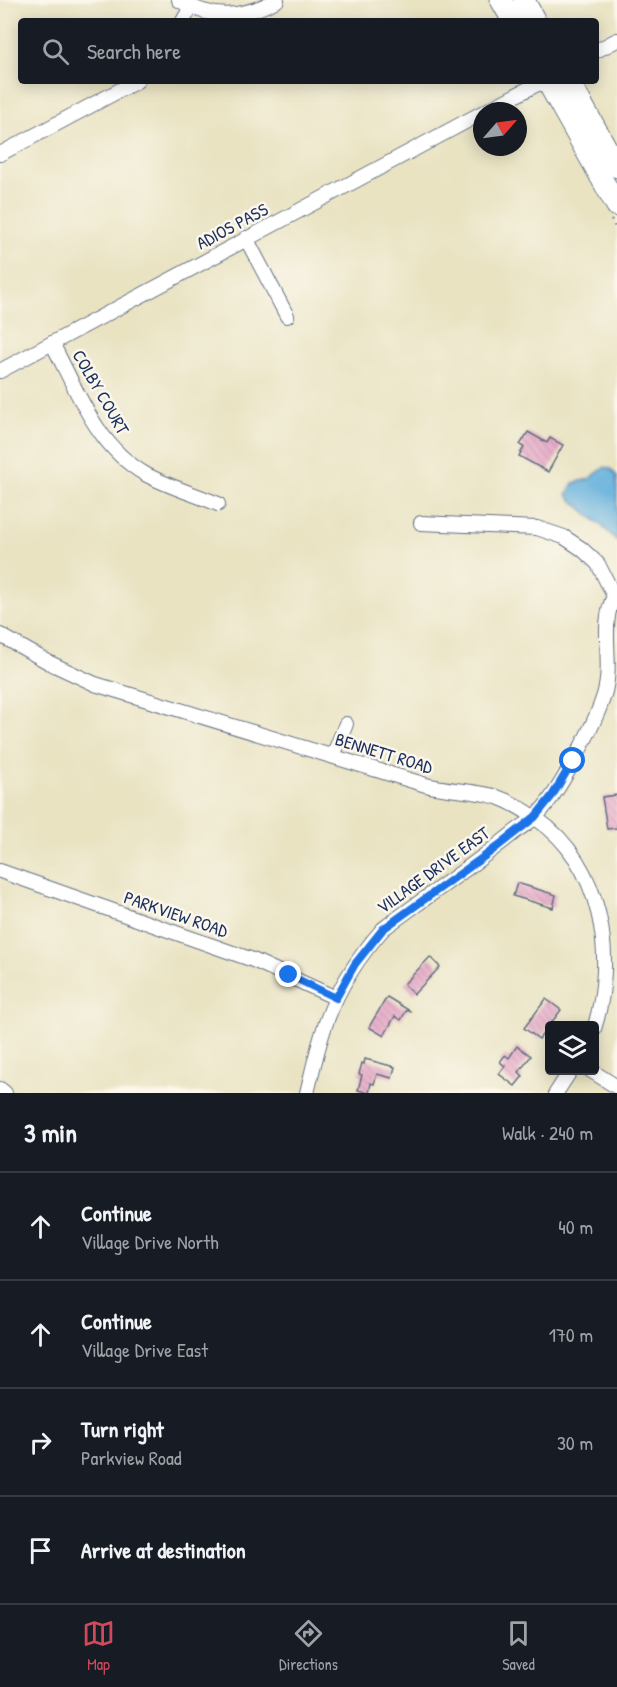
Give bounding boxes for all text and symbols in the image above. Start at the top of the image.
search box [18,18,599,84]
icon: search [39,35,72,68]
text: Search here [87,36,181,66]
north arrow [473,102,527,156]
street label: ADIOS PASS [192,197,272,255]
street label: COLBY COURT [67,345,136,440]
street label: BENNETT ROAD [332,726,436,780]
route start [559,747,585,773]
street label: VILLAGE DRIVE EAST [372,820,495,919]
street label: PARKVIEW ROAD [121,885,232,944]
route end [275,961,301,987]
map controls [545,1021,599,1075]
button: layers [545,1021,599,1075]
text: 3 min [24,1115,77,1150]
text: Walk · 240 m [502,1119,593,1146]
text: Continue [81,1198,152,1228]
icon: ahead [24,1210,57,1243]
text: 40 m [558,1213,593,1240]
text: Village Drive North [81,1228,219,1255]
text: Continue [81,1306,152,1336]
icon: ahead [24,1318,57,1351]
text: 170 m [549,1321,593,1348]
text: Village Drive East [81,1336,208,1363]
text: Turn right [81,1414,164,1444]
icon: right [24,1426,57,1459]
text: 30 m [557,1429,593,1456]
text: Parkview Road [81,1444,182,1471]
icon: arrive [24,1534,57,1567]
text: Arrive at destination [81,1535,246,1565]
tab: Map [82,1617,115,1675]
tab: Directions [279,1617,338,1675]
tab: Saved [502,1617,535,1675]

